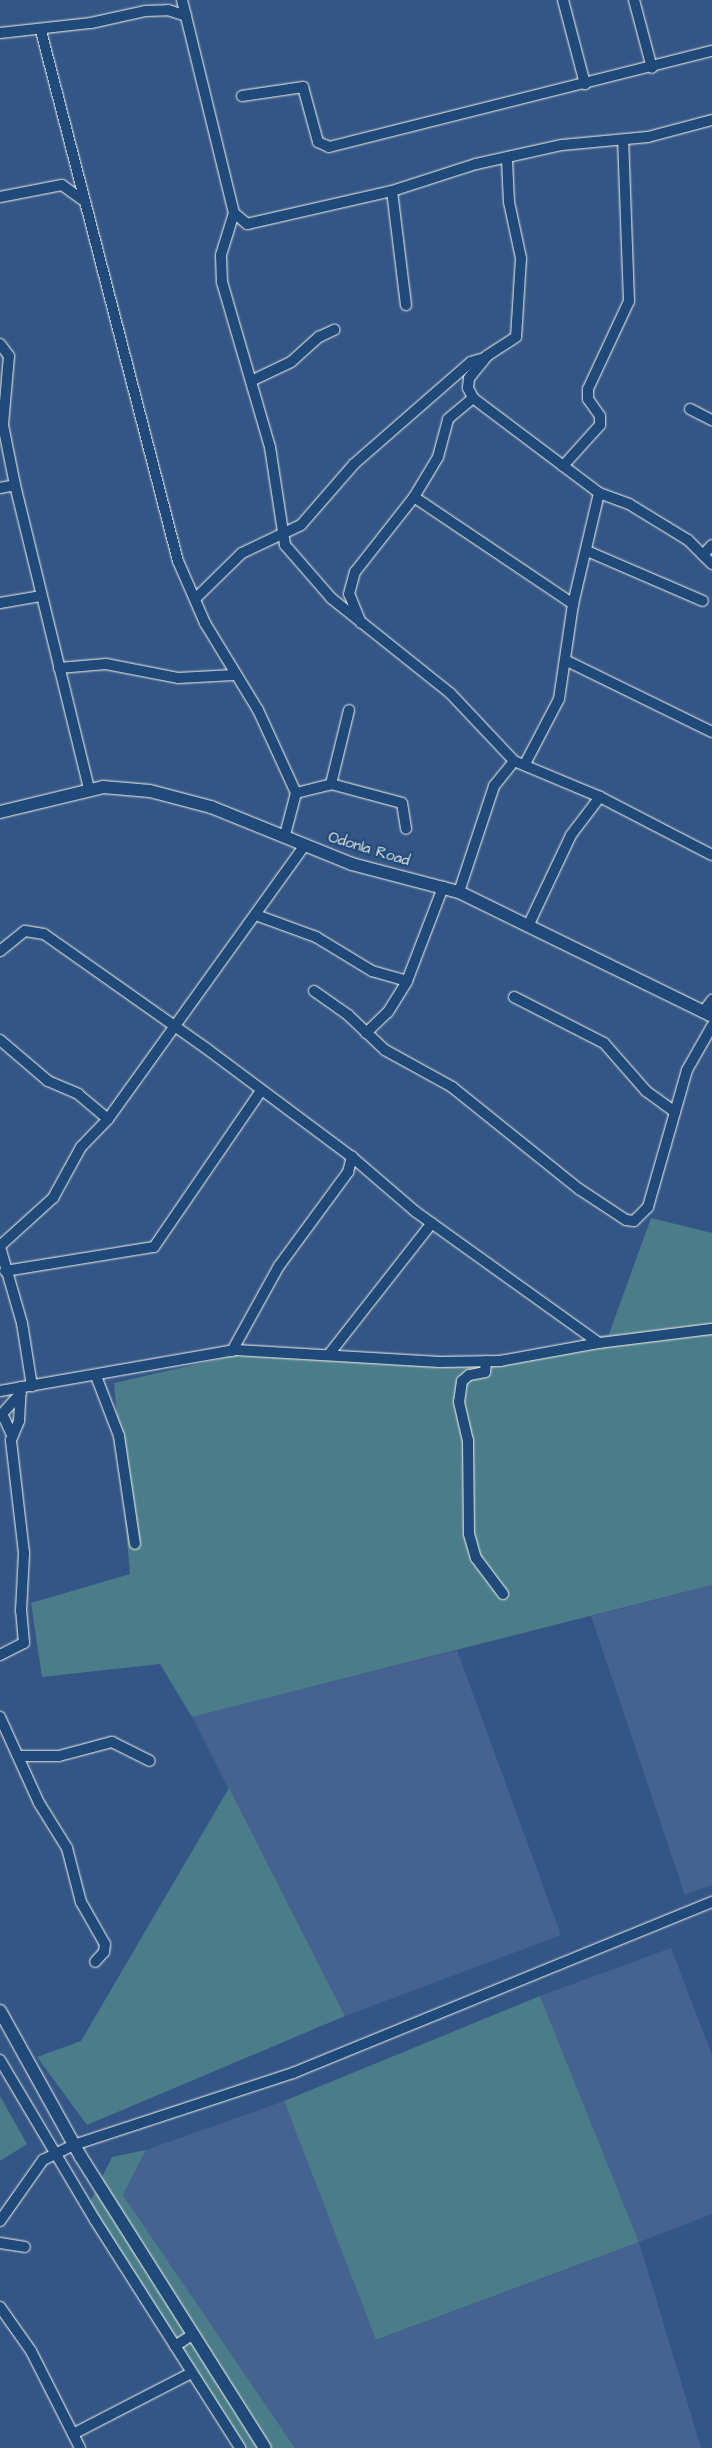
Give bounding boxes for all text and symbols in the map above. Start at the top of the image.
street label: Odonla Road [326,828,412,870]

